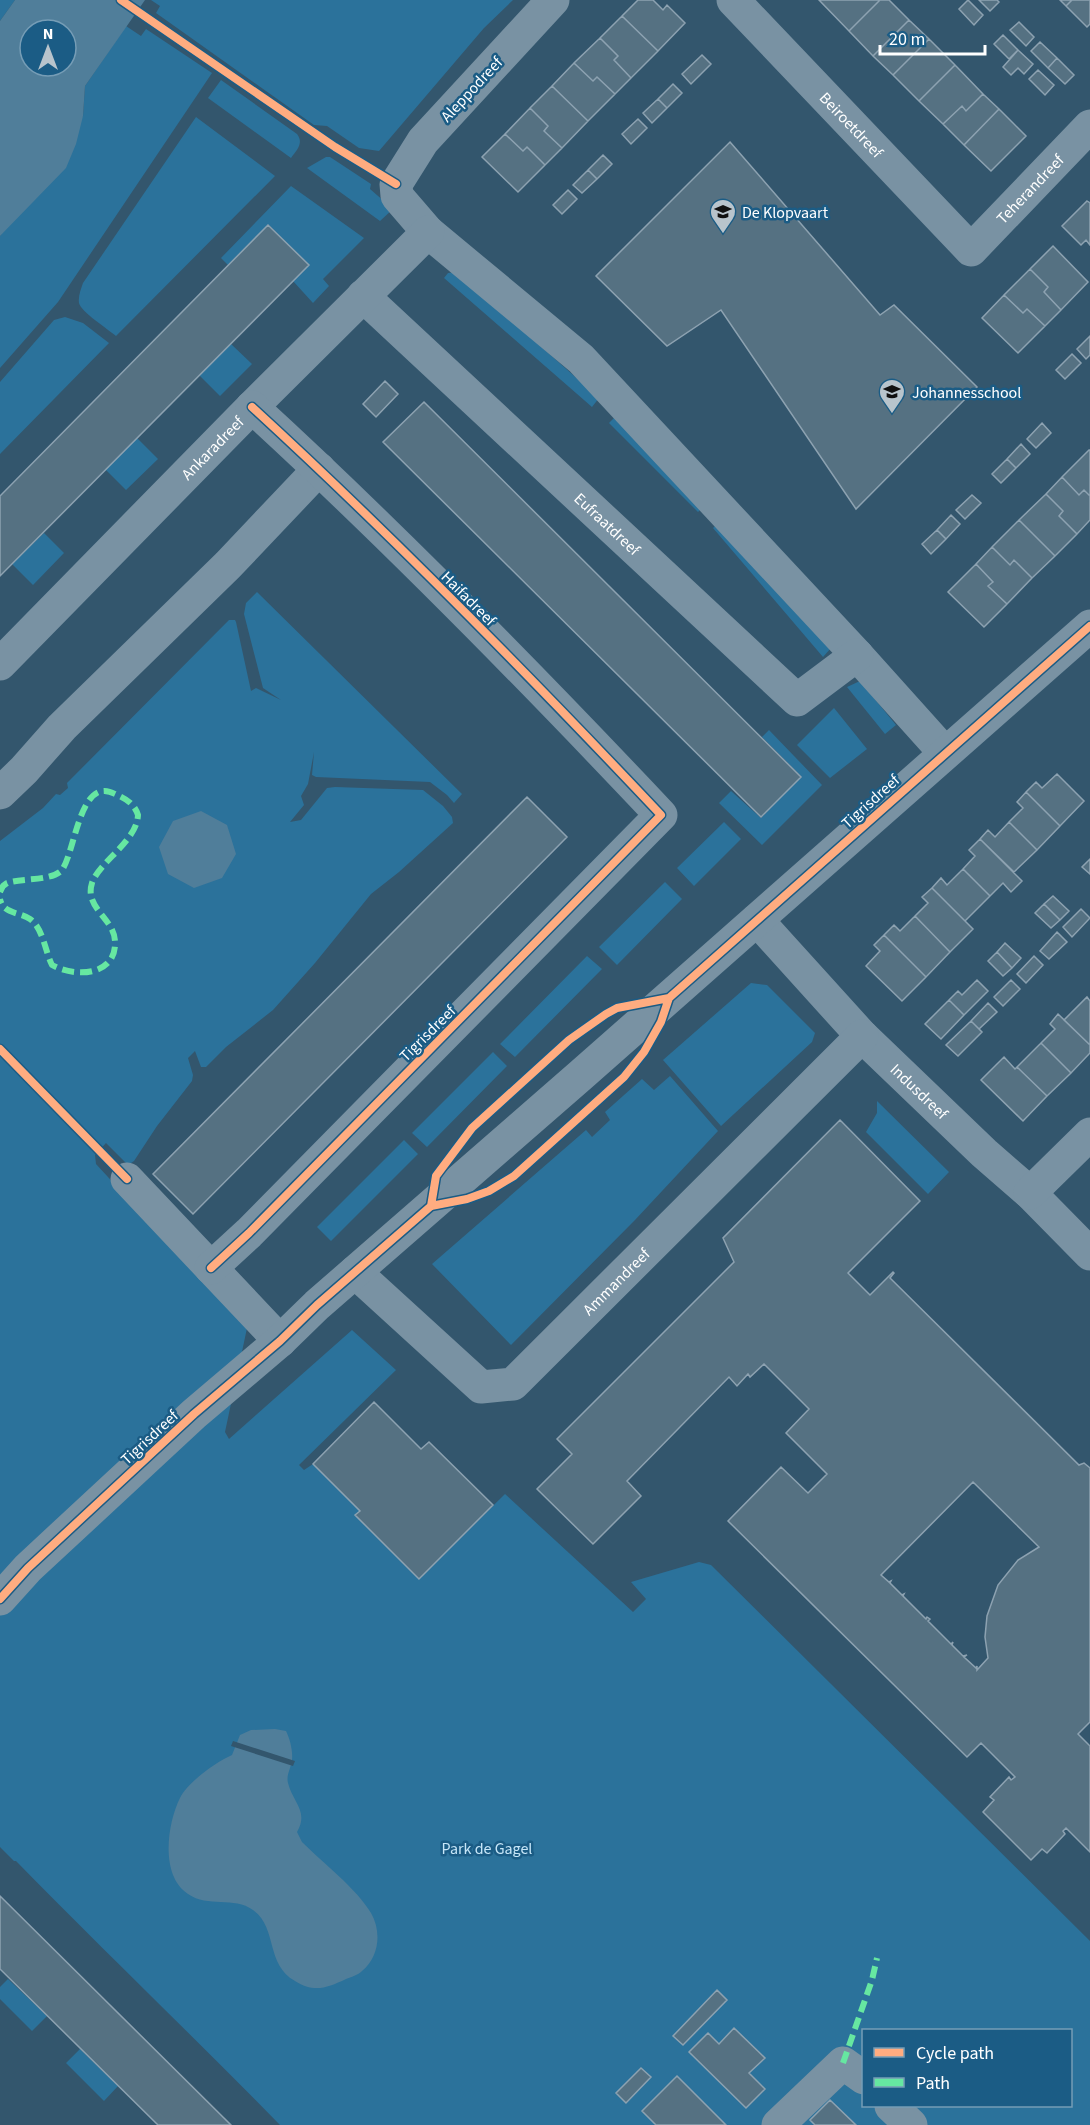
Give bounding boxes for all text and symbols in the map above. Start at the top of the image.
north arrow [18,18,78,78]
scale bar [880,18,985,56]
text: N [43,23,53,45]
text: 20 m [889,27,925,52]
street label: Aleppodreef [436,51,509,127]
street label: Beiroetdreef [814,88,888,164]
street label: Teherandreef [992,149,1070,229]
school or university icon: De Klopvaart [708,197,738,235]
place label: De Klopvaart [742,202,829,224]
school or university icon: Johannesschool [877,377,907,415]
place label: Johannesschool [912,382,1021,404]
street label: Ankaradreef [177,411,250,485]
street label: Eufraatdreef [569,488,646,562]
street label: Haifadreef [436,566,502,632]
street label: Tigrisdreef [837,769,906,834]
street label: Tigrisdreef [395,1000,462,1067]
street label: Indusdreef [885,1059,953,1126]
street label: Ammandreef [578,1243,656,1321]
street label: Tigrisdreef [116,1404,184,1470]
park label: Park de Gagel [442,1838,532,1860]
legend [862,2029,1072,2107]
text: Cycle path [916,2041,994,2066]
text: Path [916,2071,950,2096]

